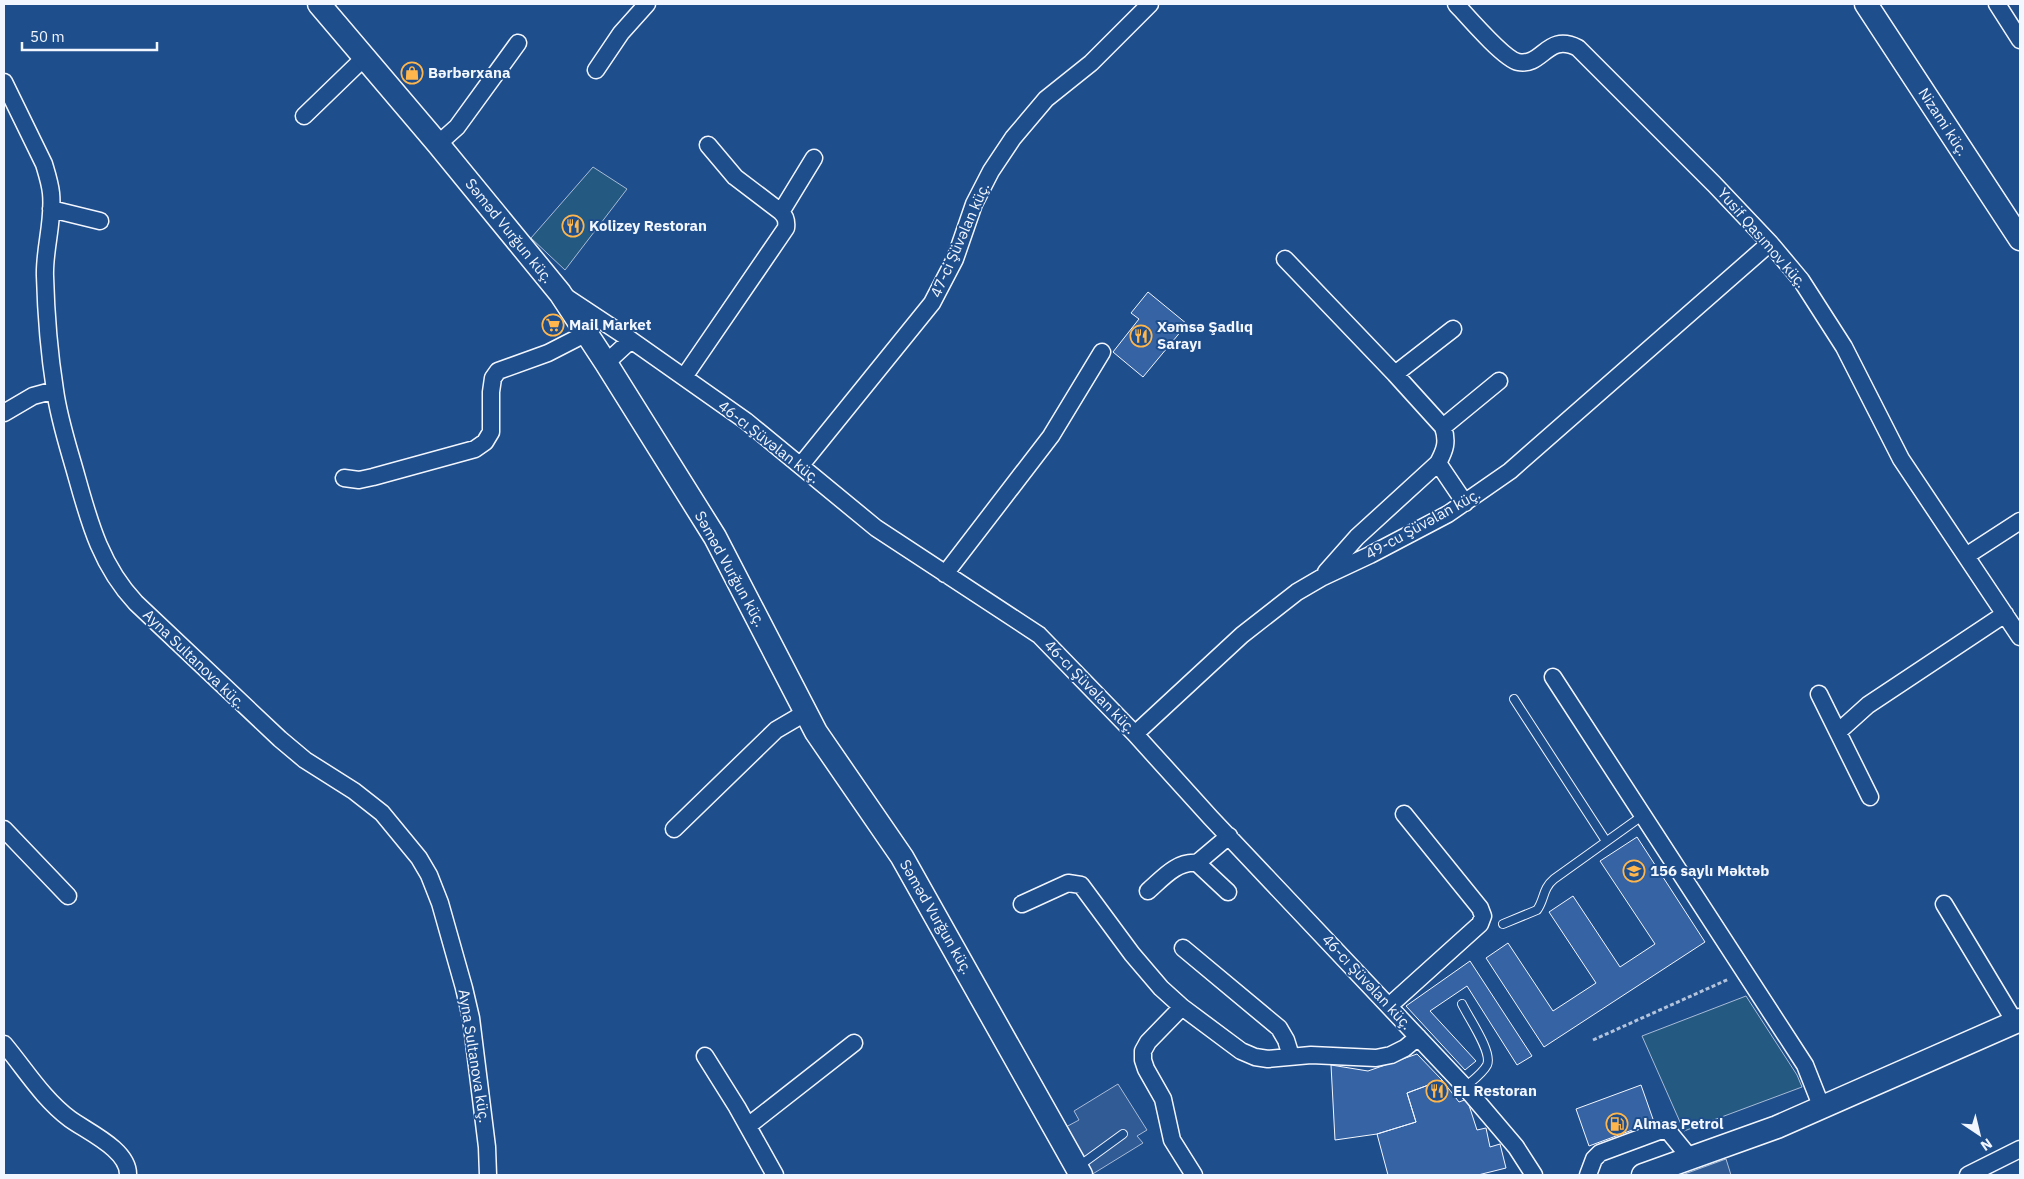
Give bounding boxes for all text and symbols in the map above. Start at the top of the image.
scale bar [22,20,158,52]
text: 50 m [30,27,65,46]
shop icon: Bərbərxana [400,61,424,85]
place label: Bərbərxana [428,63,511,82]
street label: Nizami küç. [1914,84,1973,159]
street label: Səməd Vurğun küç. [461,174,557,287]
street label: 47-ci Şüvəlan küç. [926,179,993,300]
street label: Yusif Qasımov küç. [1714,184,1811,292]
restaurant icon: Kolizey Restoran [561,214,585,238]
place label: Kolizey Restoran [589,216,707,235]
supermarket icon: Mail Market [541,313,565,337]
place label: Mail Market [569,315,652,334]
place label: Xəmsə Şadlıq Sarayı [1157,317,1253,353]
restaurant icon: Xəmsə Şadlıq Sarayı [1129,324,1153,348]
street label: 46-cı Şüvəlan küç. [715,396,824,487]
street label: 49-cu Şüvəlan küç. [1362,484,1484,563]
street label: Səməd Vurğun küç. [691,508,770,630]
street label: Ayna Sultanova küç. [139,605,249,712]
street label: 46-cı Şüvəlan küç. [1041,636,1140,738]
street label: Səməd Vurğun küç. [896,856,977,978]
school or university icon: 156 saylı Məktəb [1622,859,1646,883]
place label: 156 saylı Məktəb [1650,861,1769,880]
street label: 46-cı Şüvəlan küç. [1318,930,1417,1033]
street label: Ayna Sultanova küç. [455,988,494,1124]
restaurant icon: EL Restoran [1425,1079,1449,1103]
place label: EL Restoran [1453,1081,1537,1100]
north arrow [1954,1109,2004,1159]
fuel station icon: Almas Petrol [1605,1112,1629,1136]
place label: Almas Petrol [1633,1114,1724,1133]
text: N [1977,1134,1996,1155]

